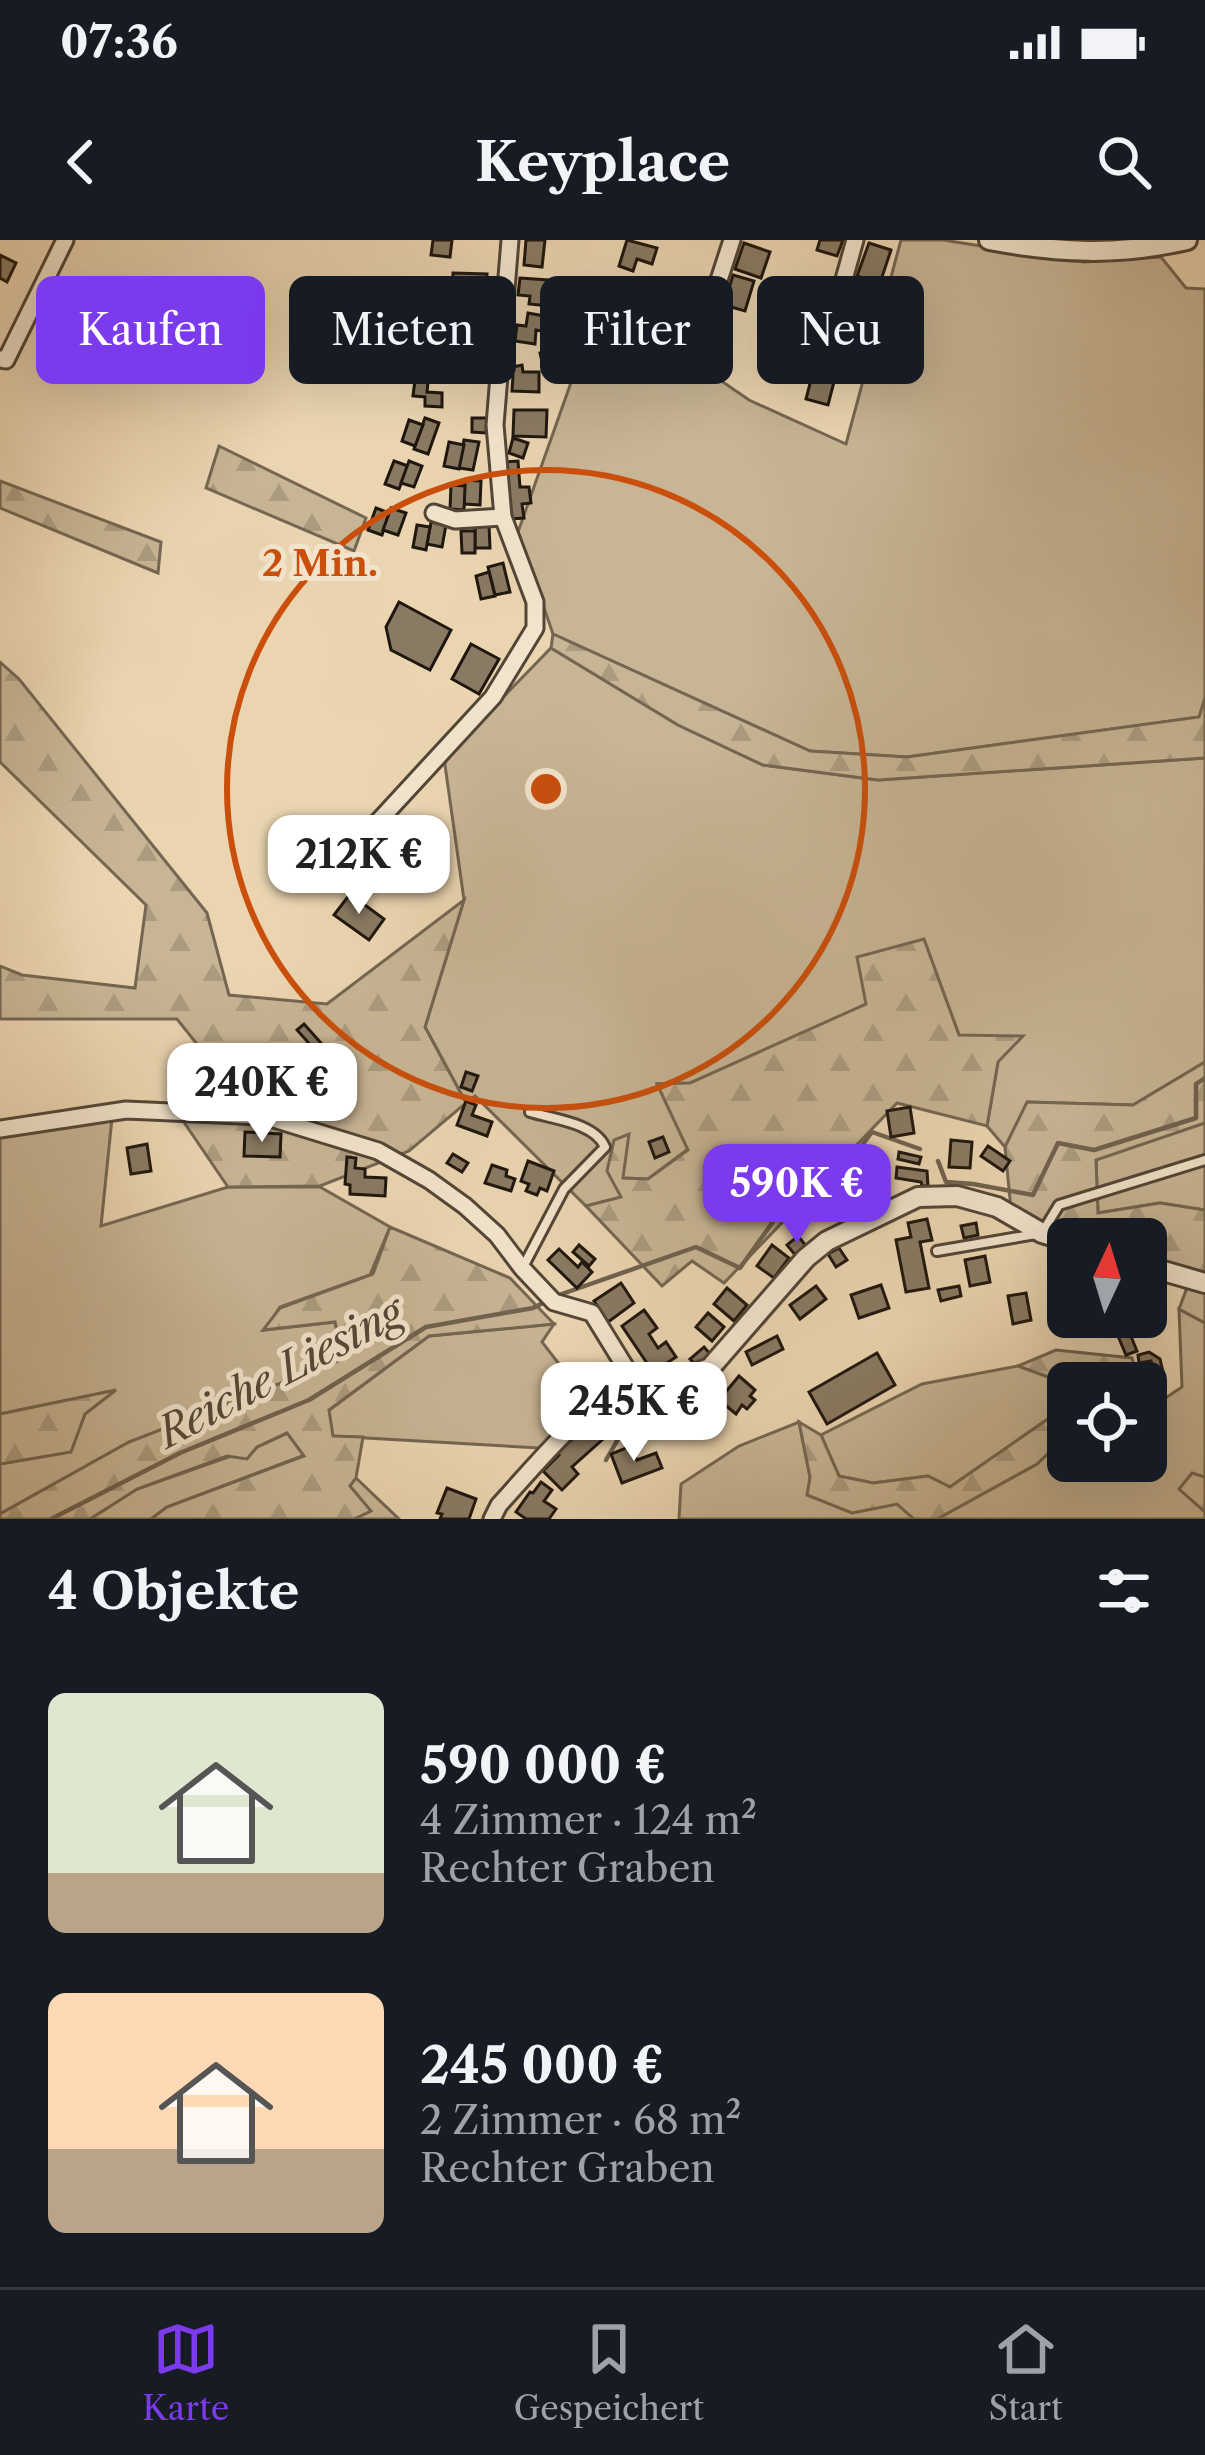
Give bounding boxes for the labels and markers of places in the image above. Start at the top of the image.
centre of rings [525,768,567,810]
pin: 212K € [261,815,457,917]
pin: 240K € [164,1043,360,1145]
pin: 590K € [699,1144,895,1246]
pin: 245K € [536,1362,732,1464]

